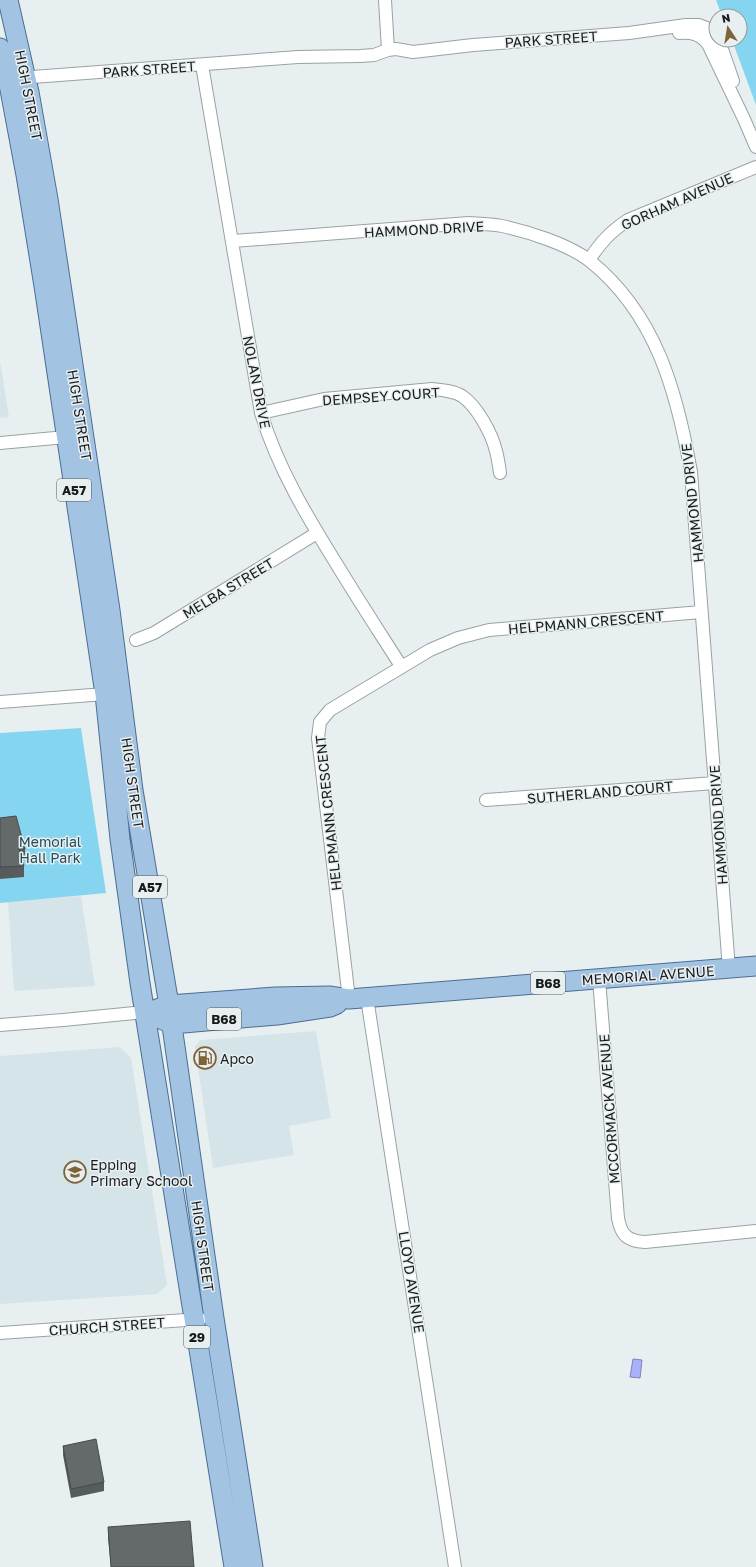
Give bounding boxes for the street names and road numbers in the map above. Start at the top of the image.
street label: PARK STREET [504,27,598,51]
street label: HIGH STREET [12,48,46,142]
street label: PARK STREET [102,57,196,81]
street label: GORHAM AVENUE [618,169,736,233]
street label: HAMMOND DRIVE [364,217,484,241]
street label: NOLAN DRIVE [240,334,274,430]
street label: HIGH STREET [64,368,96,462]
street label: DEMPSEY COURT [322,383,441,409]
street label: HAMMOND DRIVE [677,442,707,564]
road number: A57 [57,479,91,501]
street label: MELBA STREET [179,554,277,622]
street label: HELPMANN CRESCENT [507,607,665,637]
street label: HELPMANN CRESCENT [311,734,345,892]
street label: HIGH STREET [118,736,148,830]
street label: HAMMOND DRIVE [705,765,731,885]
street label: SUTHERLAND COURT [526,777,674,807]
road number: A57 [133,876,167,898]
street label: MEMORIAL AVENUE [581,962,715,988]
road number: B68 [531,972,565,994]
road number: B68 [207,1008,241,1030]
street label: MCCORMACK AVENUE [595,1033,623,1185]
street label: HIGH STREET [188,1199,218,1293]
street label: LLOYD AVENUE [396,1230,428,1334]
street label: CHURCH STREET [48,1313,166,1339]
road number: 29 [184,1326,210,1348]

